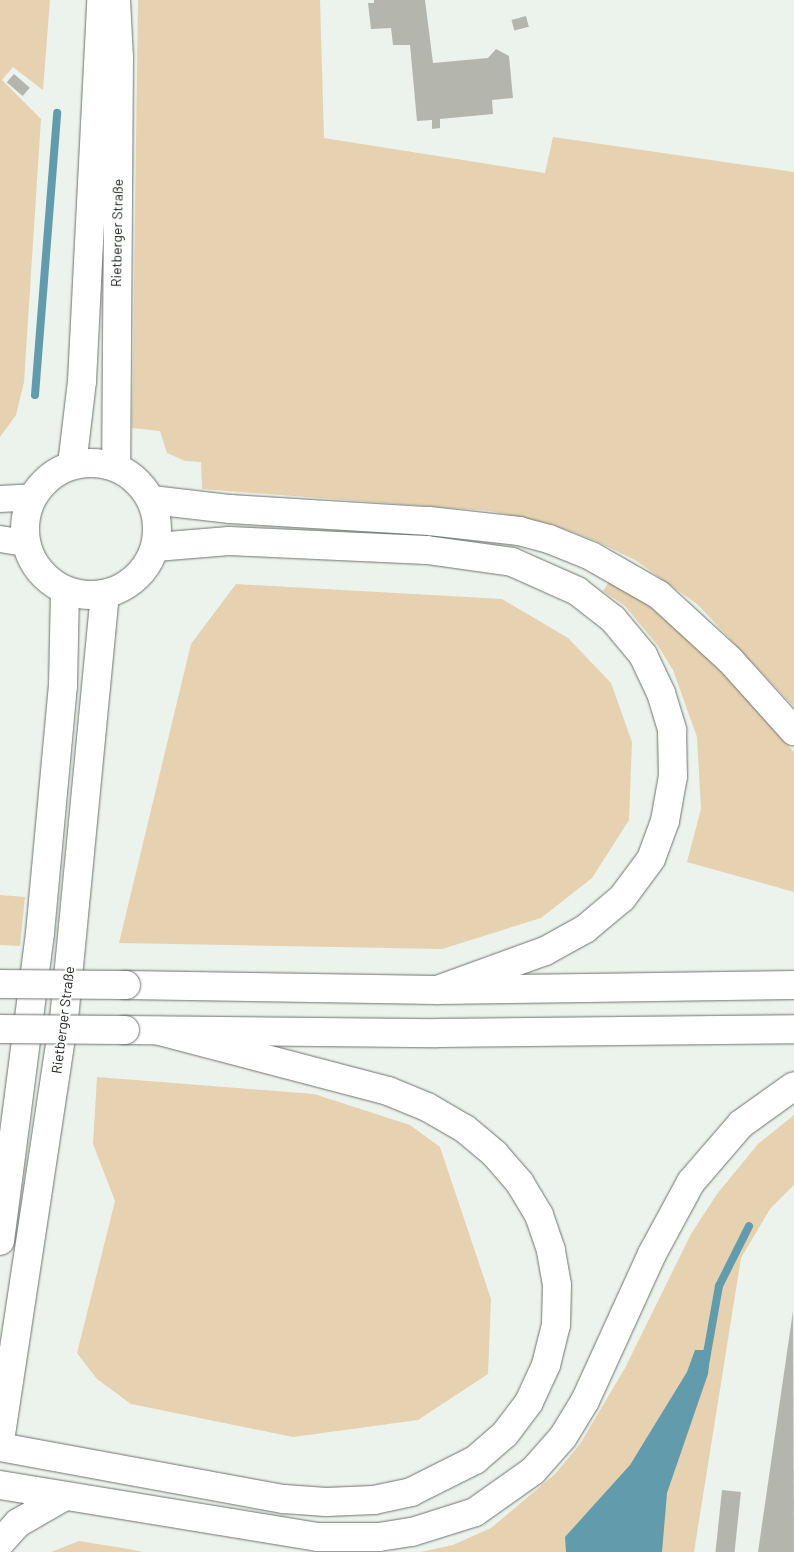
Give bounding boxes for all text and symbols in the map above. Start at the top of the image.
street label: Rietberger Straße [108,179,126,287]
street label: Rietberger Straße [48,965,78,1075]

